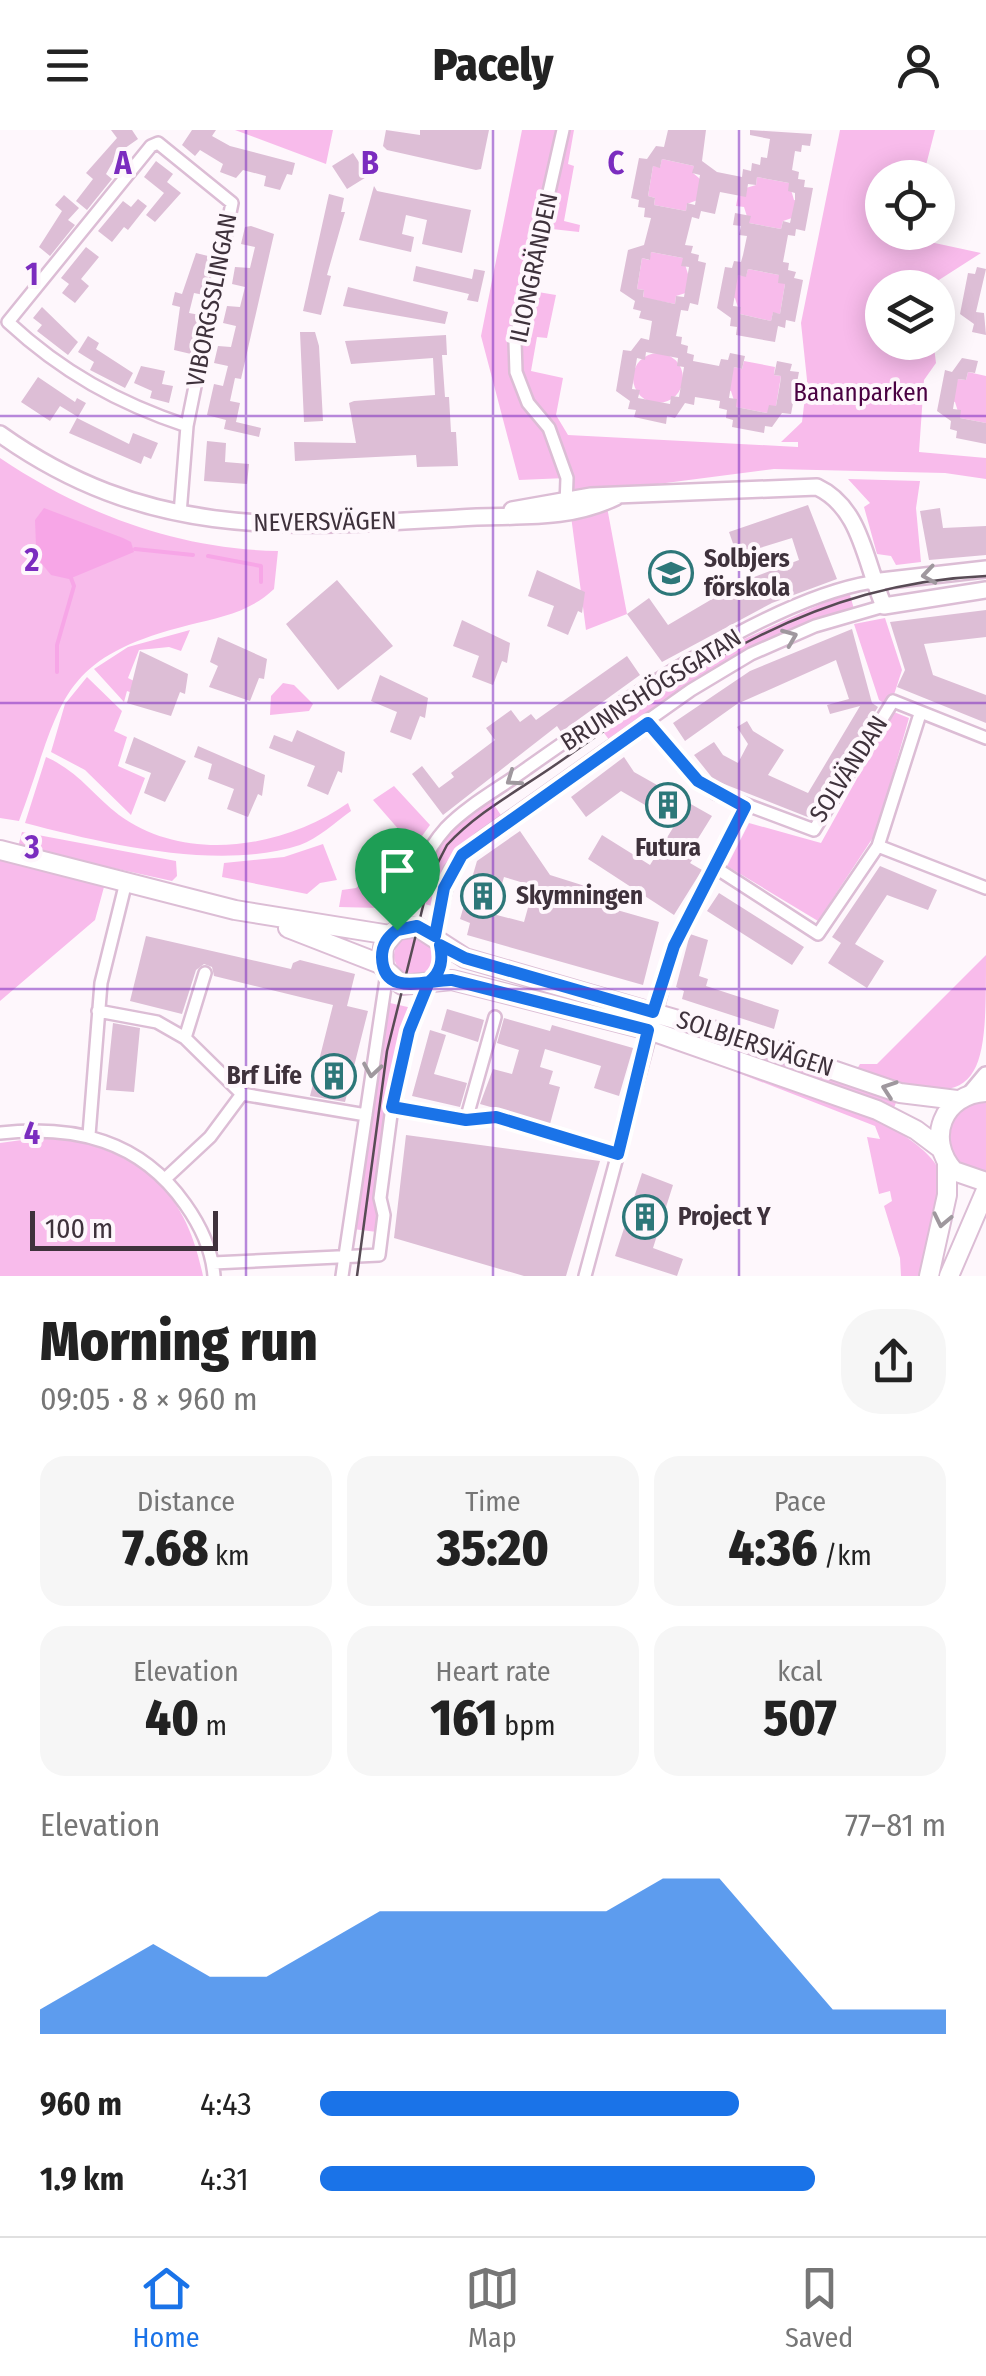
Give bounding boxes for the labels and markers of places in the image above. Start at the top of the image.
place label: Solbjers förskola [704,544,790,603]
school or university icon: Solbjers förskola [648,550,694,596]
building icon: Futura [645,782,691,828]
pin [355,828,440,931]
place label: Futura [635,833,701,863]
building icon: Skymningen [460,873,506,919]
place label: Skymningen [516,881,643,911]
building icon: Brf Life [311,1053,357,1099]
place label: Brf Life [227,1061,302,1091]
building icon: Project Y [622,1194,668,1240]
place label: Project Y [678,1202,771,1232]

